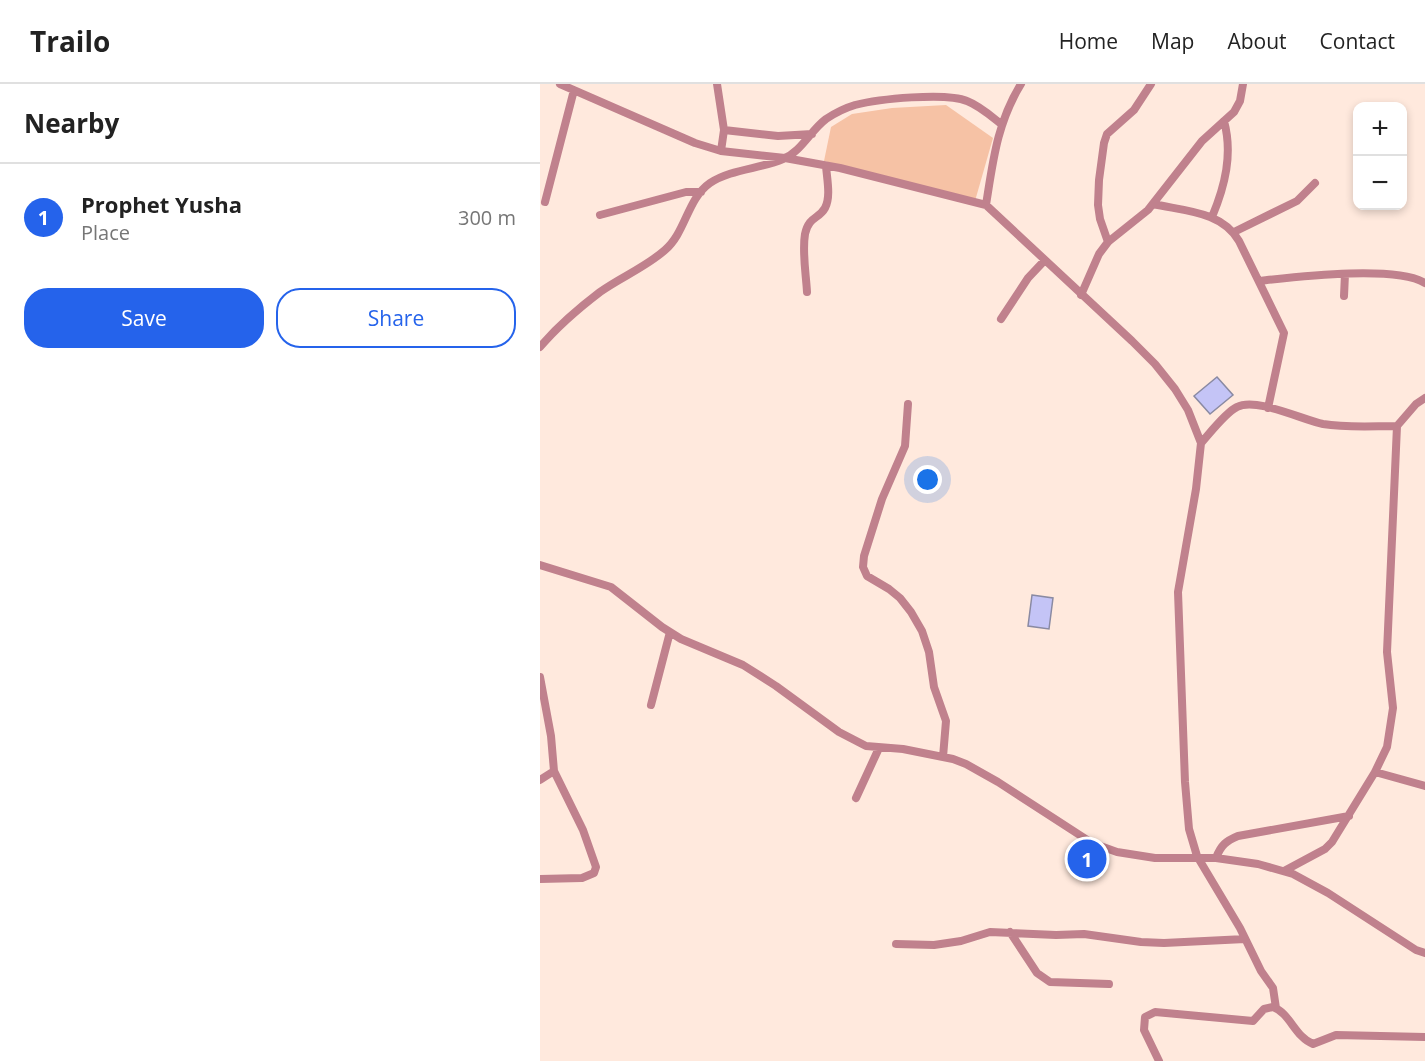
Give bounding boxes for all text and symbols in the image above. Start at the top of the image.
text: Trailo [30,22,110,60]
text: Home [1059,27,1118,55]
text: Map [1151,27,1194,55]
text: About [1227,27,1287,55]
text: Contact [1320,27,1395,55]
map controls [1353,102,1407,210]
button: + [1353,102,1407,156]
text: Nearby [24,105,119,141]
button: − [1353,156,1407,210]
text: Prophet Yusha [81,189,242,219]
text: 1 [38,204,49,231]
text: 300 m [458,204,516,231]
text: Place [81,219,130,246]
button: Save [24,288,264,348]
button: Share [276,288,516,348]
your location [913,465,942,494]
pin: 1 [1068,836,1106,882]

